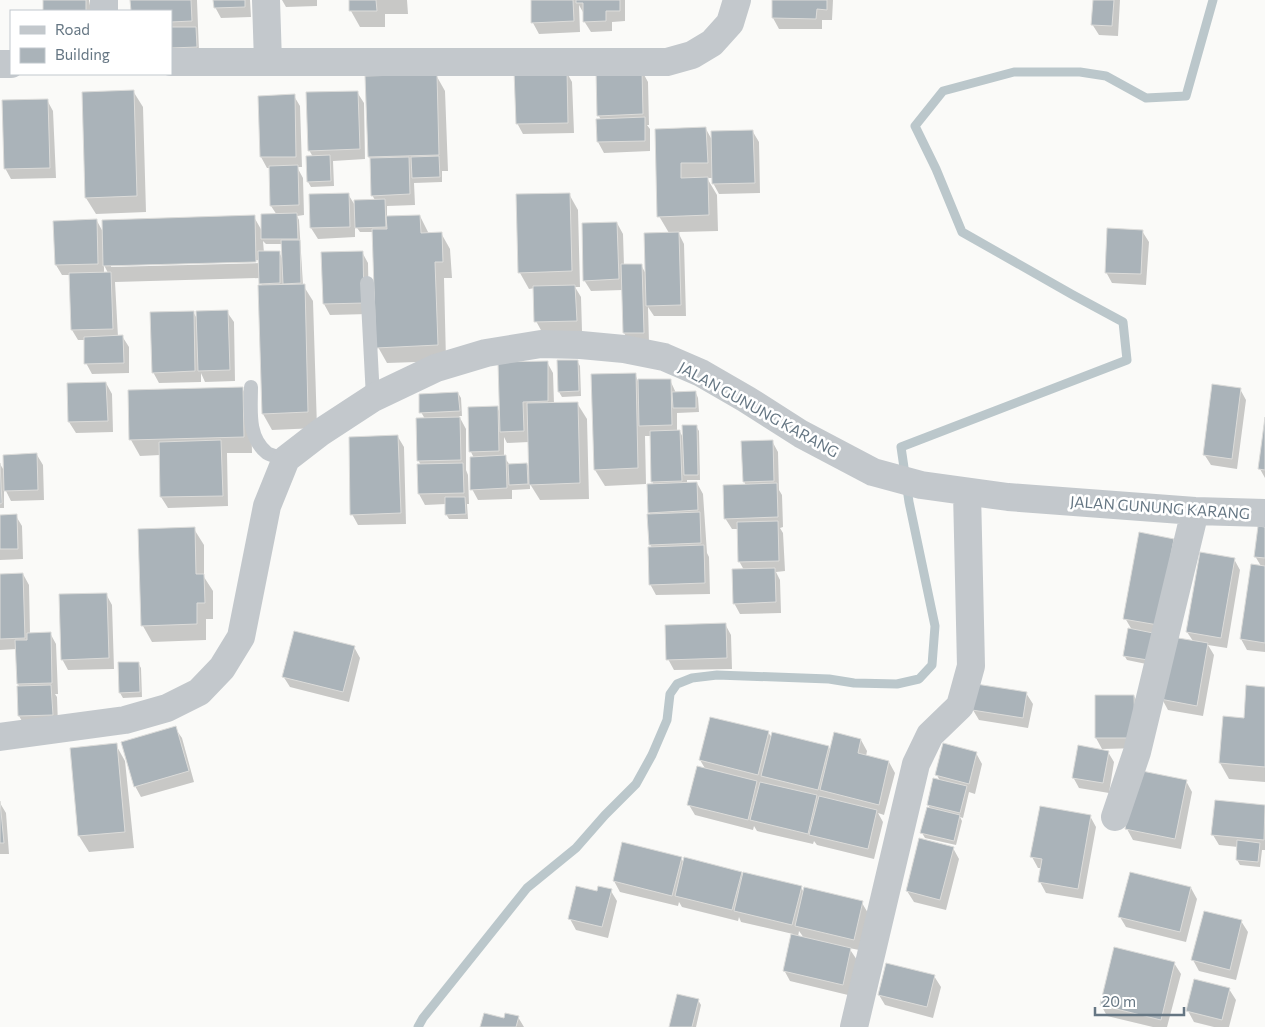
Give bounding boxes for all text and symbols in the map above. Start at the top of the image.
legend [10,10,172,75]
text: Road [55,20,90,38]
text: Building [55,45,110,63]
street label: JALAN GUNUNG KARANG [676,357,842,461]
street label: JALAN GUNUNG KARANG [1069,492,1251,522]
scale bar [1095,984,1184,1016]
text: 20 m [1102,992,1136,1010]

